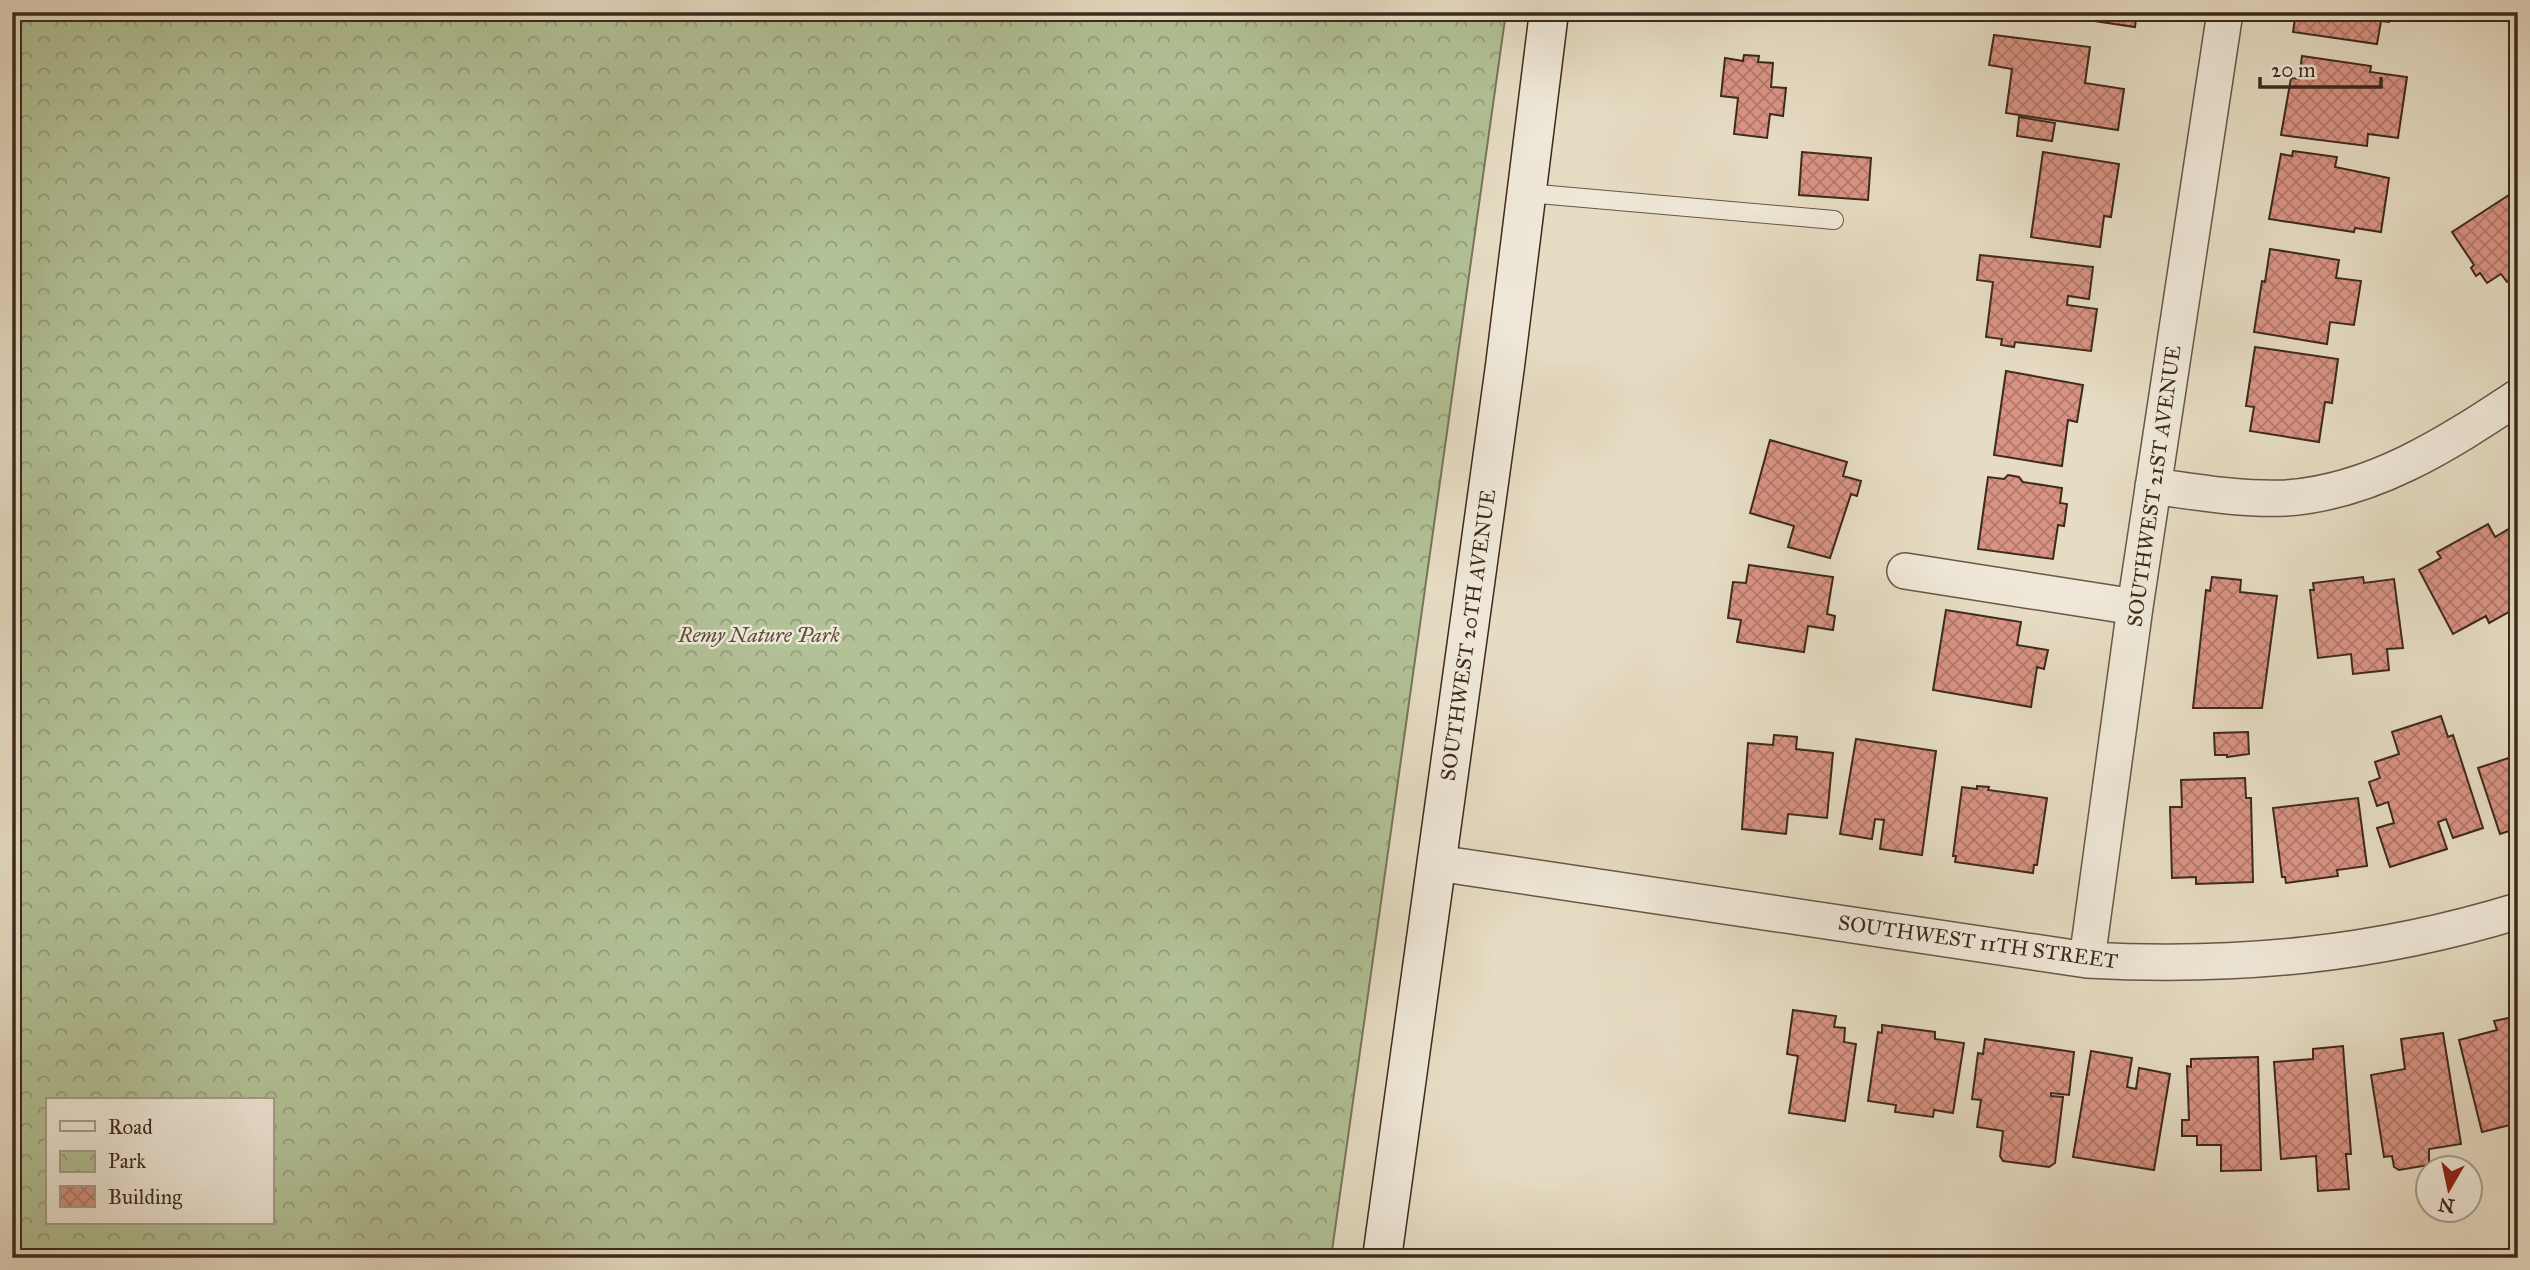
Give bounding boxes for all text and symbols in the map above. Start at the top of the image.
scale bar [2260,46,2381,90]
text: 20 m [2271,57,2316,83]
street label: SOUTHWEST 21ST AVENUE [2121,343,2187,629]
street label: SOUTHWEST 20TH AVENUE [1435,487,1501,783]
park label: Remy Nature Park [677,622,840,648]
street label: SOUTHWEST 11TH STREET [1836,909,2120,975]
legend [46,1098,273,1224]
text: Road [108,1114,153,1140]
text: Park [108,1148,146,1174]
north arrow [2414,1154,2484,1224]
text: Building [108,1184,182,1210]
text: N [2437,1193,2456,1218]

